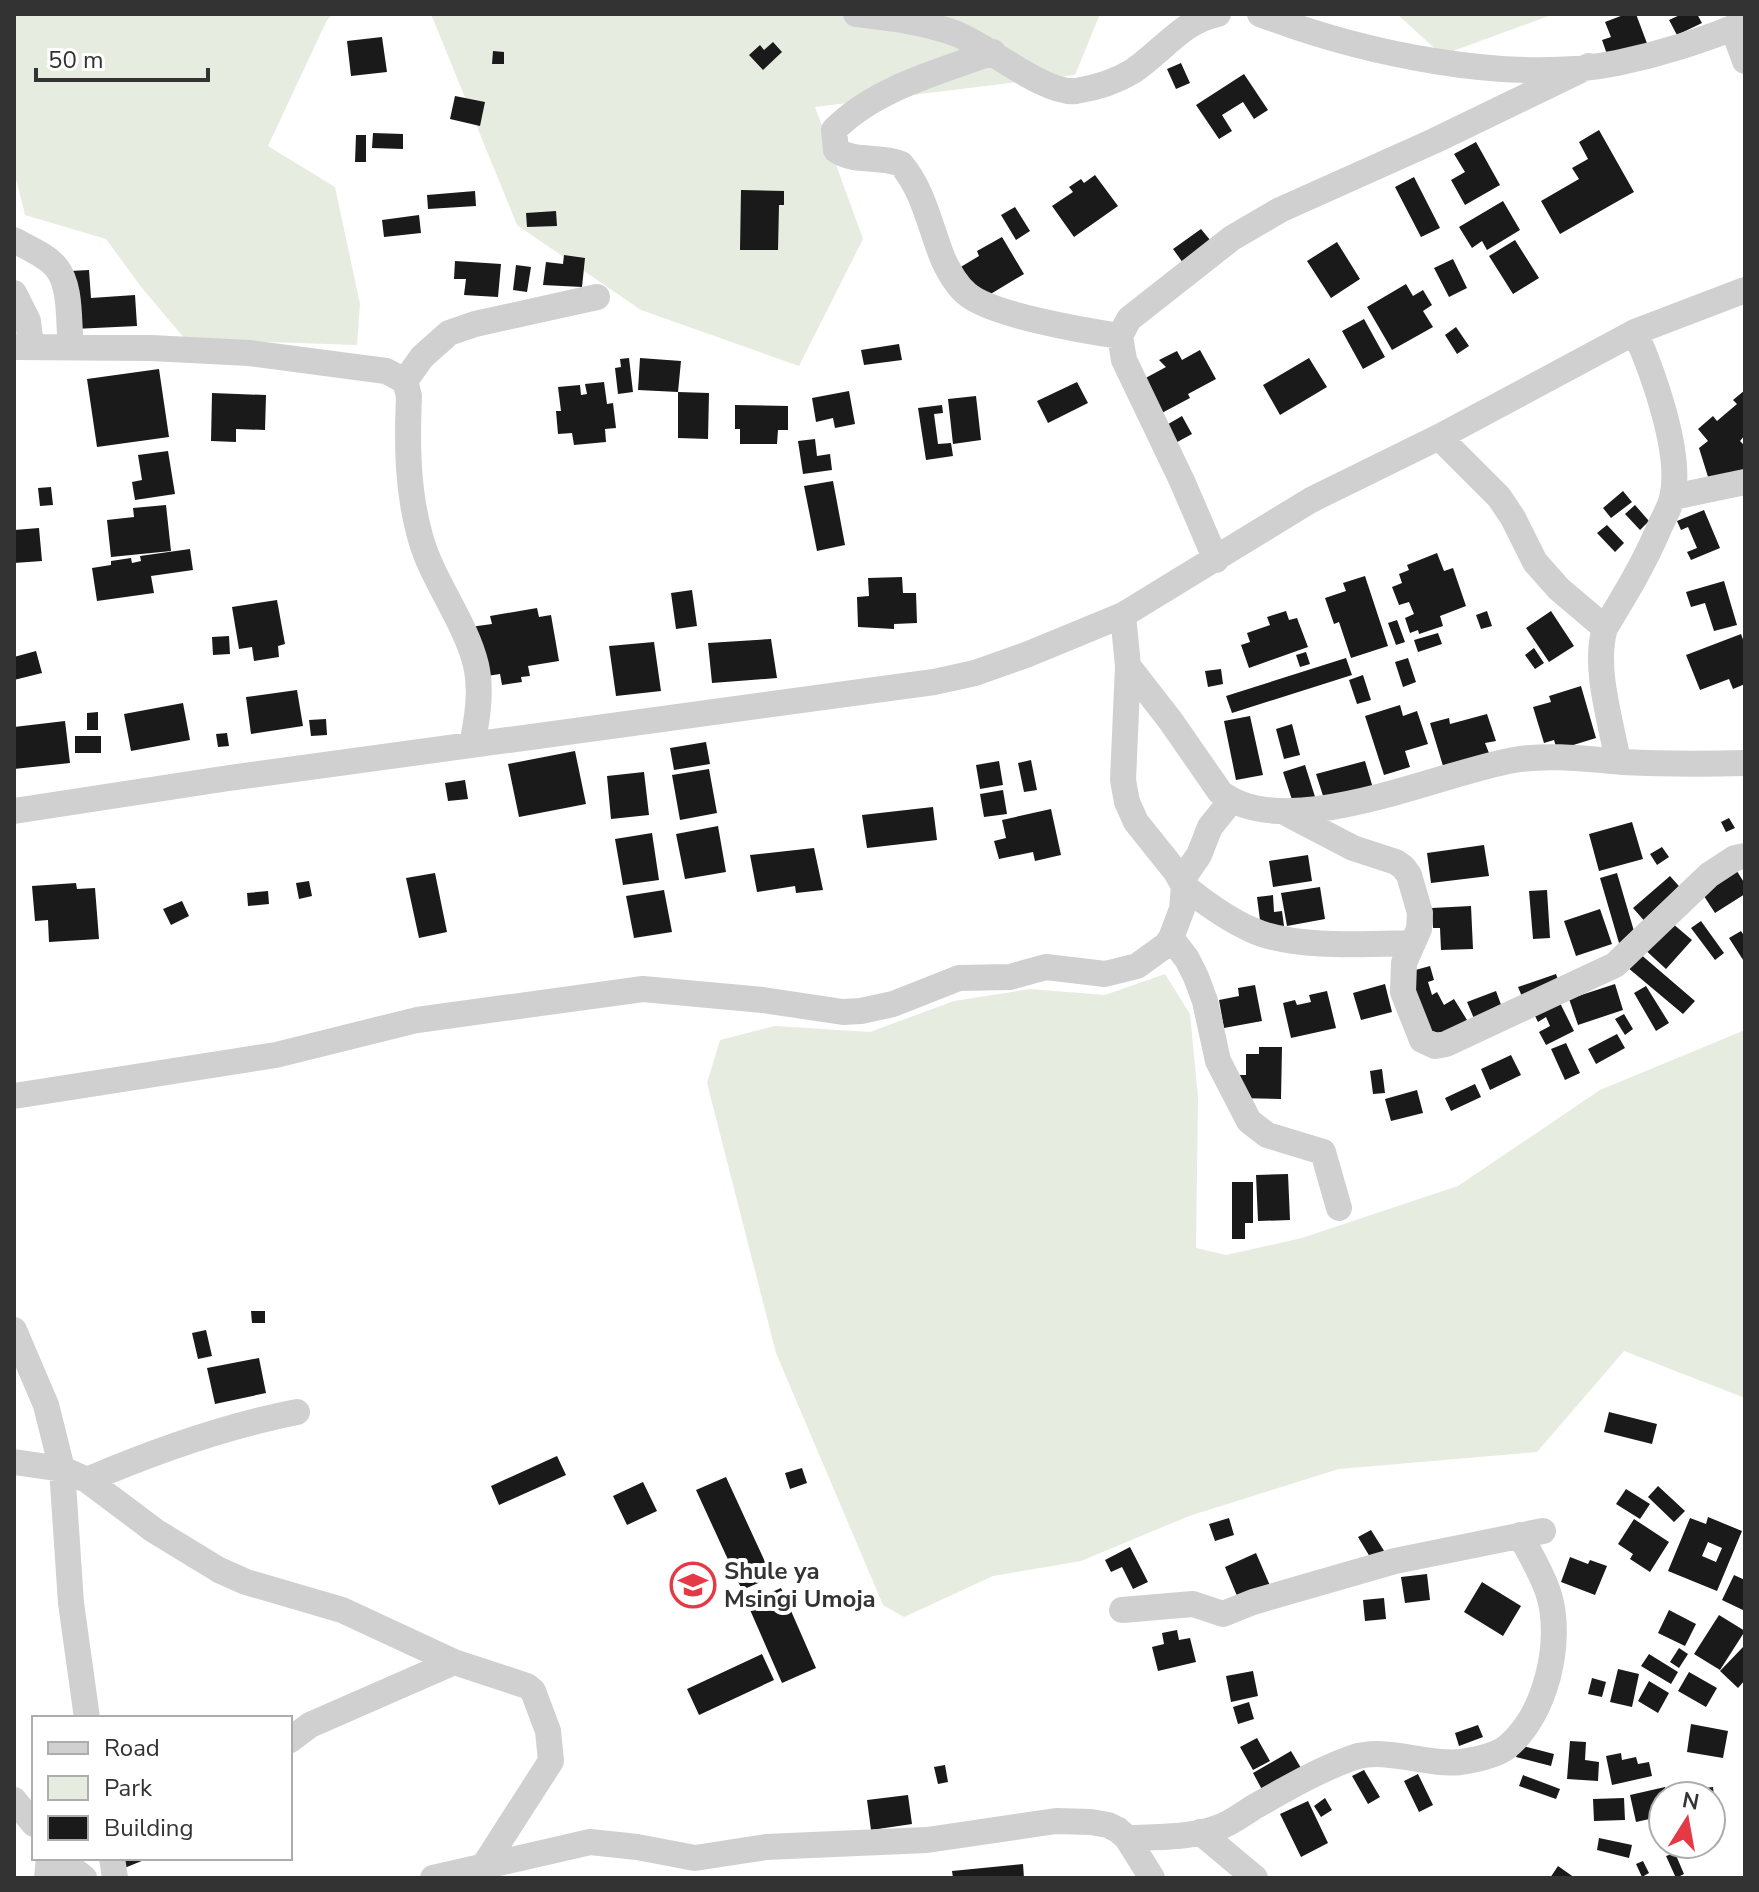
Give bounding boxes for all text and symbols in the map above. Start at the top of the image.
scale bar [36,32,208,82]
text: 50 m [48,44,104,76]
place label: Shule ya Msingi Umoja [724,1555,876,1615]
school or university icon: Shule ya Msingi Umoja [669,1561,717,1609]
legend [32,1716,292,1860]
text: Road [104,1732,160,1764]
text: Park [104,1772,153,1804]
north arrow [1647,1780,1727,1860]
text: N [1680,1785,1702,1818]
text: Building [104,1812,194,1844]

